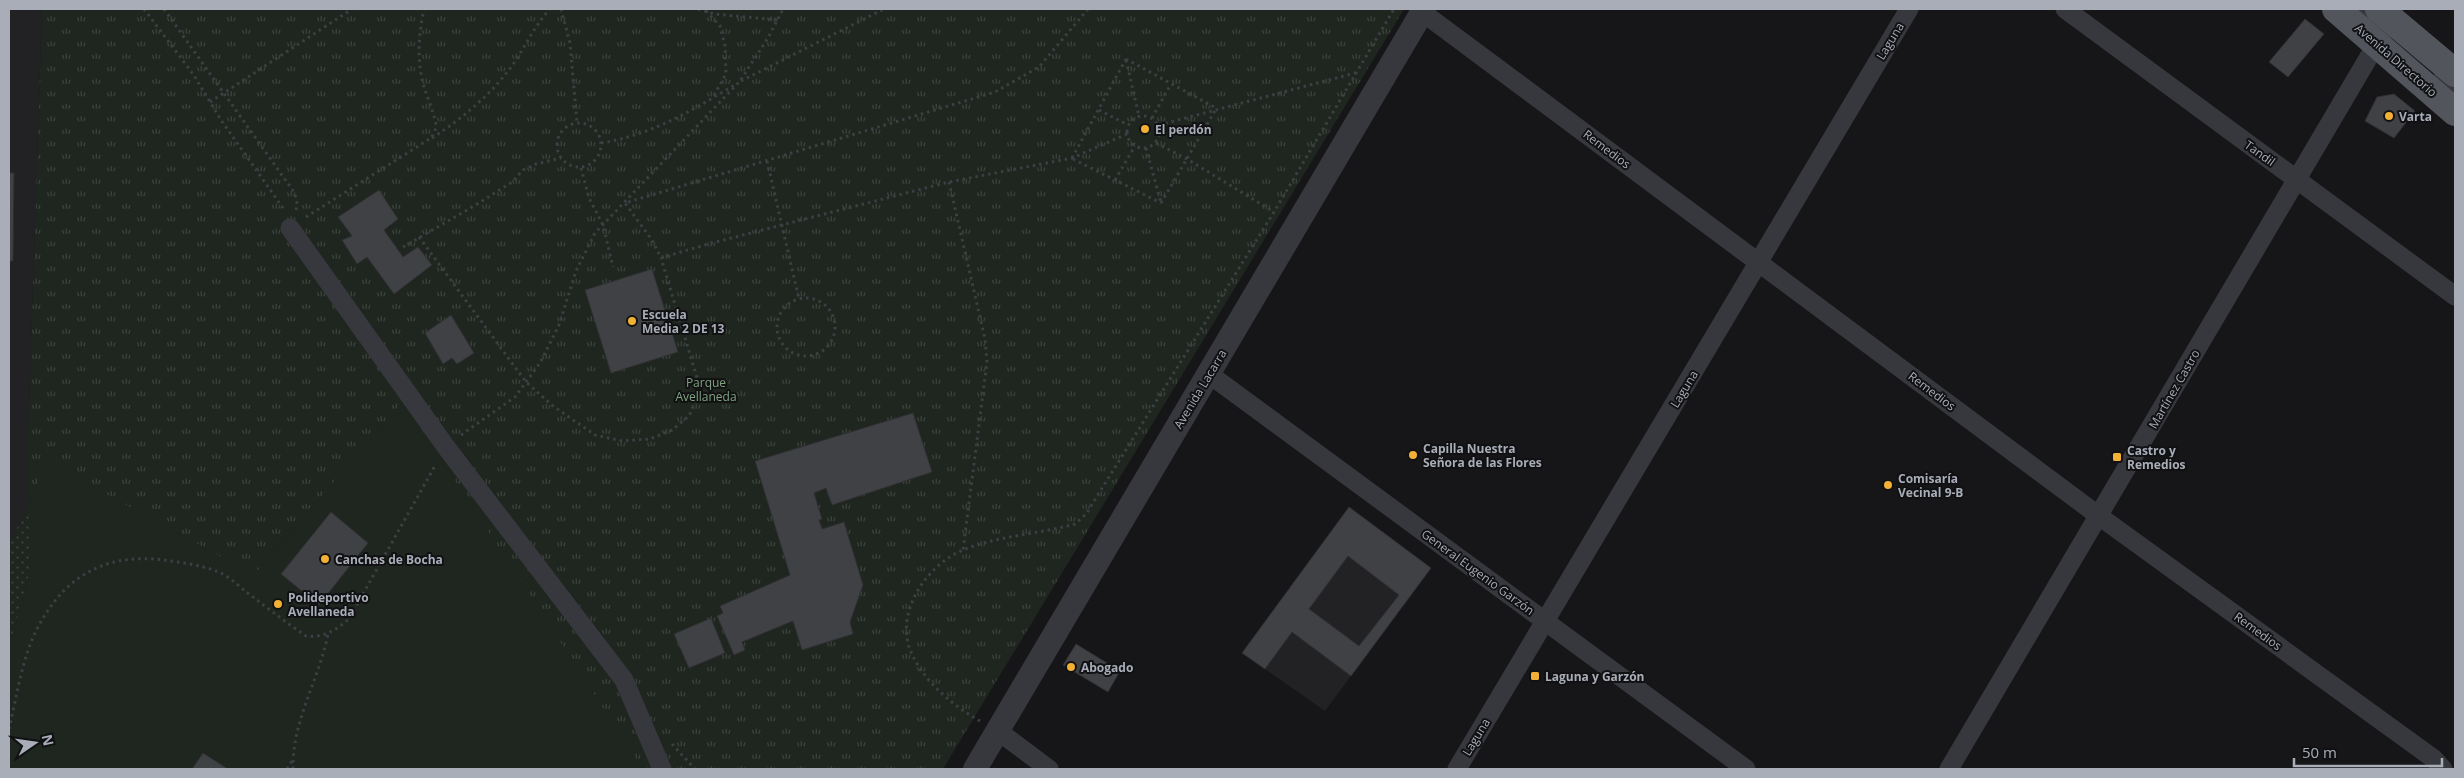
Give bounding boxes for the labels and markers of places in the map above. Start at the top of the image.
place label: Varta [2399,108,2432,125]
marker: Varta [2383,110,2395,122]
place label: El perdón [1155,121,1212,138]
marker: El perdón [1139,123,1151,135]
place label: Escuela Media 2 DE 13 [642,306,725,337]
marker: Escuela Media 2 DE 13 [626,315,638,327]
place label: Capilla Nuestra Señora de las Flores [1423,440,1542,471]
place label: Castro y Remedios [2127,442,2186,473]
marker: Capilla Nuestra Señora de las Flores [1407,449,1419,461]
marker: Castro y Remedios [2111,451,2123,463]
place label: Comisaría Vecinal 9-B [1898,470,1963,501]
marker: Comisaría Vecinal 9-B [1882,479,1894,491]
place label: Canchas de Bocha [335,551,443,568]
marker: Canchas de Bocha [319,553,331,565]
place label: Polideportivo Avellaneda [288,589,369,620]
marker: Polideportivo Avellaneda [272,598,284,610]
place label: Abogado [1081,659,1133,676]
marker: Abogado [1065,661,1077,673]
place label: Laguna y Garzón [1545,668,1644,685]
marker: Laguna y Garzón [1529,670,1541,682]

